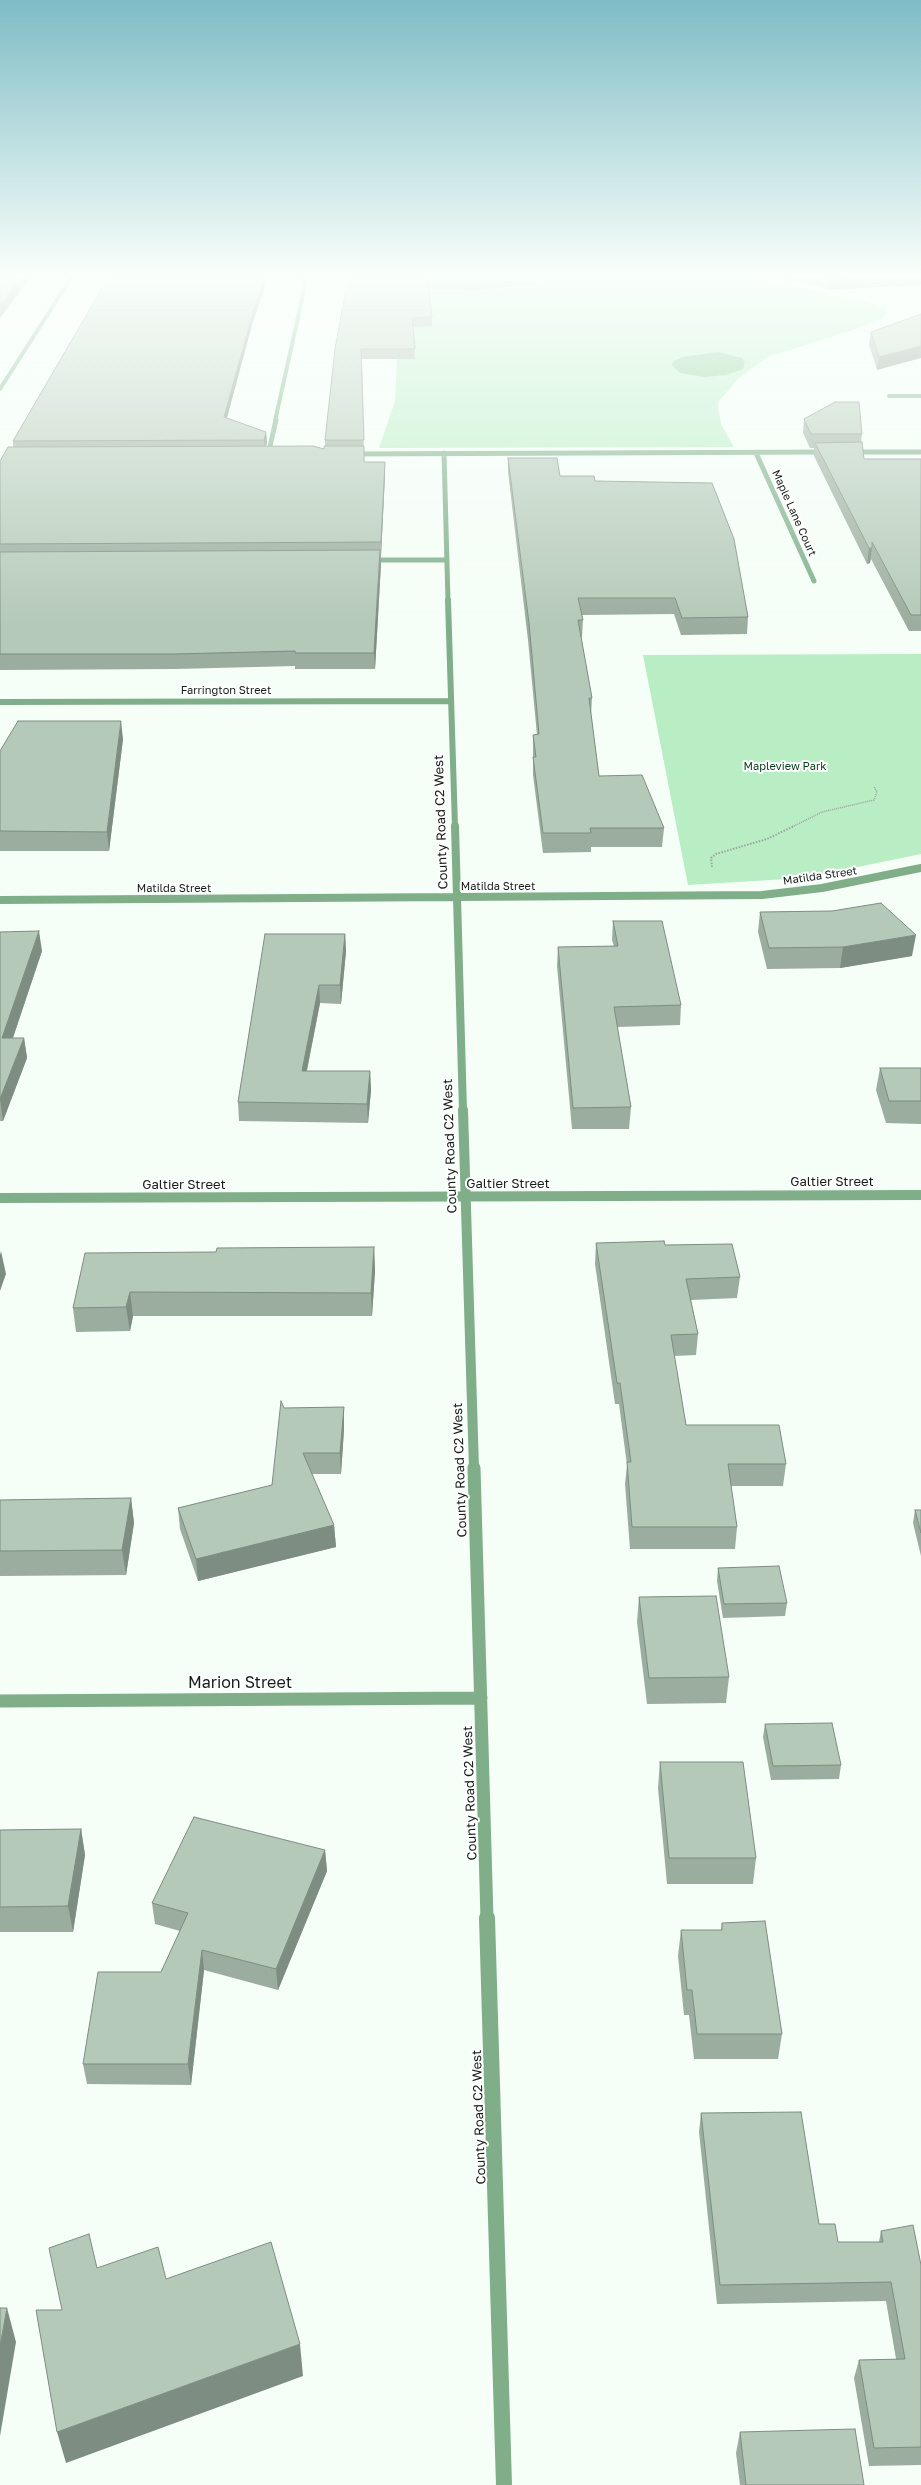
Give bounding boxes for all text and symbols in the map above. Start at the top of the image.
street label: Maple Lane Court [769,468,819,558]
street label: Farrington Street [181,684,271,698]
street label: County Road C2 West [431,754,451,890]
park label: Mapleview Park [744,760,826,774]
street label: Matilda Street [782,864,858,888]
street label: Matilda Street [461,880,535,894]
street label: Matilda Street [137,882,211,896]
street label: County Road C2 West [440,1078,460,1214]
street label: Galtier Street [790,1174,874,1190]
street label: Galtier Street [466,1176,550,1192]
street label: Galtier Street [142,1177,226,1193]
street label: County Road C2 West [450,1402,470,1538]
street label: Marion Street [188,1673,292,1693]
street label: County Road C2 West [460,1725,480,1861]
street label: County Road C2 West [469,2049,489,2185]

